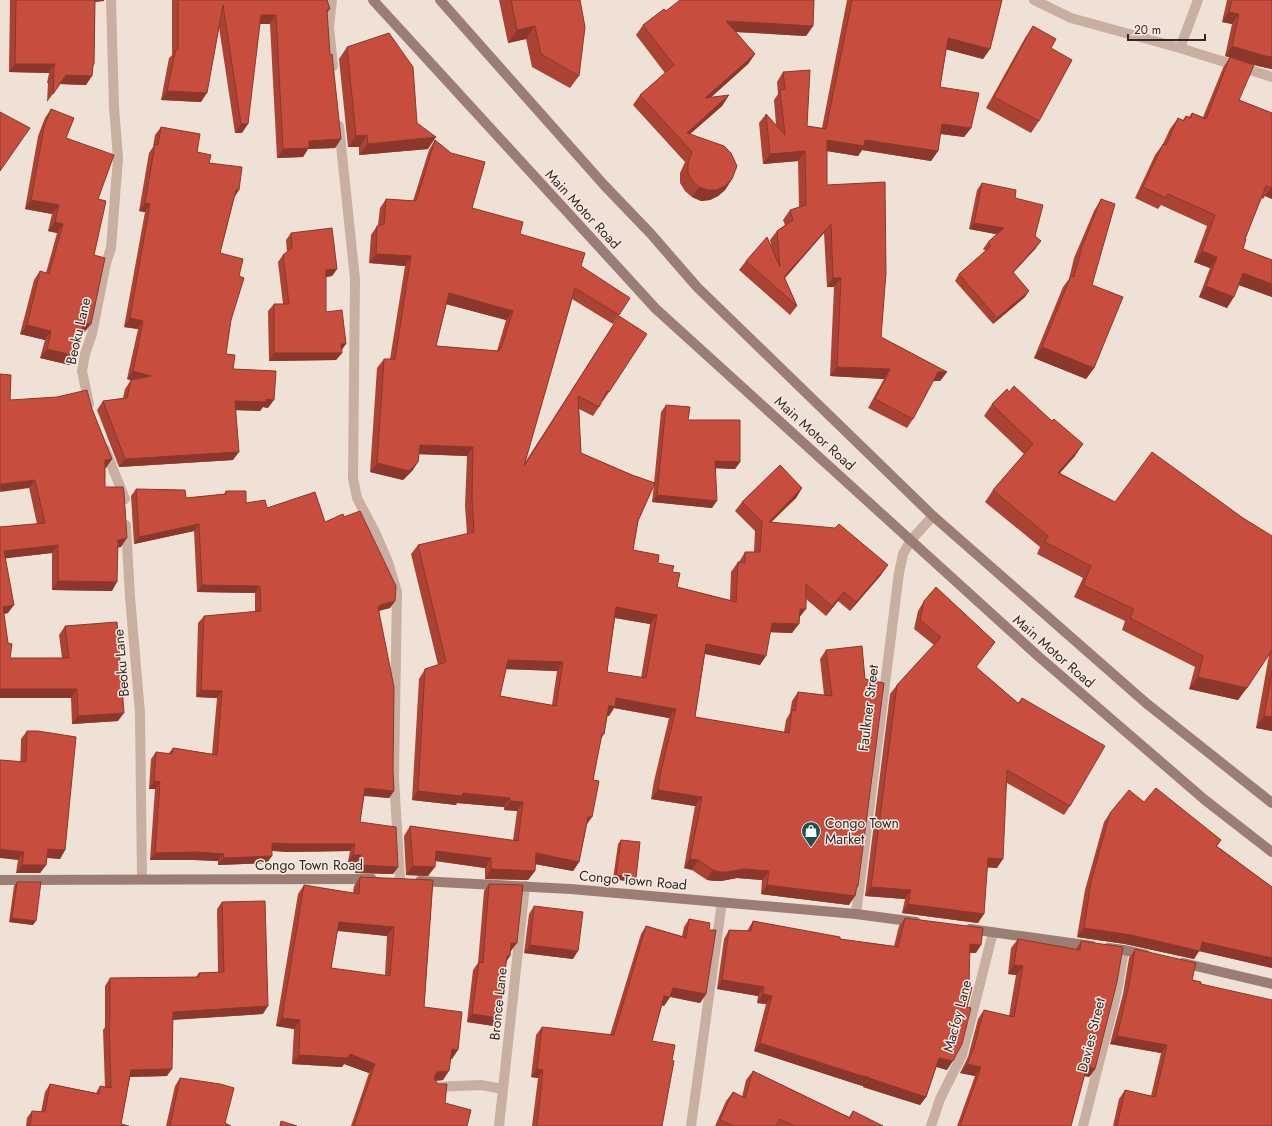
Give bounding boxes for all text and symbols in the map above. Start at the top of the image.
scale bar [1128,16,1205,42]
text: 20 m [1134,21,1161,39]
street label: Main Motor Road [541,165,625,253]
street label: Beoku Lane [61,296,95,366]
street label: Main Motor Road [770,391,860,475]
street label: Main Motor Road [1009,610,1099,692]
street label: Beoku Lane [108,628,134,698]
street label: Faulkner Street [853,663,883,752]
place label: Congo Town Market [825,813,899,849]
shop icon: Congo Town Market [800,820,822,848]
street label: Congo Town Road [255,855,363,875]
street label: Congo Town Road [578,865,688,895]
street label: Bronce Lane [484,967,512,1041]
street label: Macfoy Lane [938,978,976,1054]
street label: Davies Street [1072,995,1110,1075]

